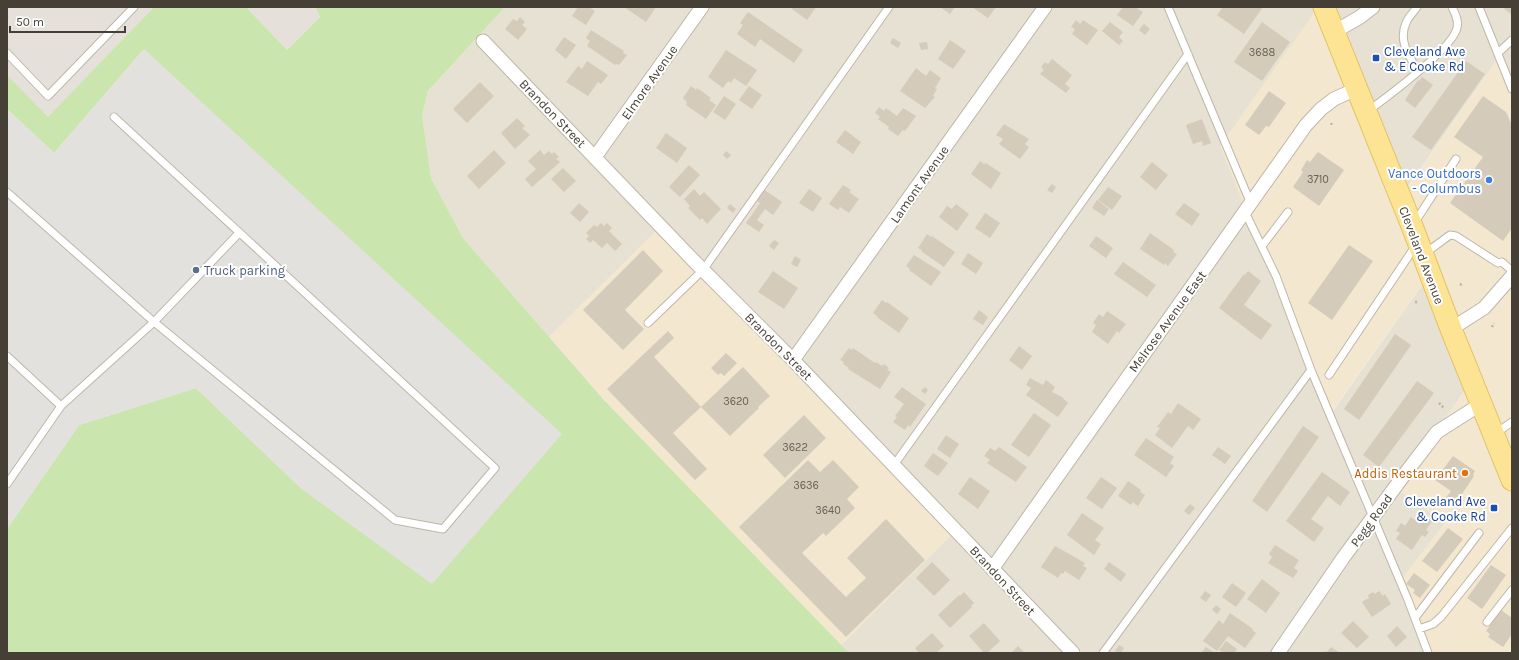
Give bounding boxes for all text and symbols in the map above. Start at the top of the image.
scale bar [10,8,125,34]
text: 50 m [16,15,44,29]
street label: Elmore Avenue [618,42,681,122]
place label: Cleveland Ave & E Cooke Rd [1384,44,1466,74]
house number: 3688 [1249,46,1275,59]
marker: Cleveland Ave & E Cooke Rd [1371,53,1381,63]
street label: Brandon Street [516,76,589,151]
street label: Lamont Avenue [887,142,952,226]
place label: Vance Outdoors - Columbus [1388,166,1481,196]
house number: 3710 [1307,173,1329,186]
marker: Vance Outdoors - Columbus [1484,175,1494,185]
street label: Cleveland Avenue [1396,204,1447,307]
place label: Truck parking [204,263,286,278]
marker: Truck parking [191,265,201,275]
street label: Melrose Avenue East [1126,268,1209,375]
street label: Brandon Street [742,310,816,383]
house number: 3620 [723,395,749,408]
house number: 3622 [782,441,808,454]
place label: Addis Restaurant [1354,466,1457,481]
marker: Addis Restaurant [1460,468,1470,478]
house number: 3636 [793,479,819,492]
street label: Pegg Road [1347,491,1396,550]
place label: Cleveland Ave & Cooke Rd [1405,494,1486,524]
marker: Cleveland Ave & Cooke Rd [1489,503,1499,513]
house number: 3640 [815,504,841,517]
street label: Brandon Street [967,543,1039,618]

